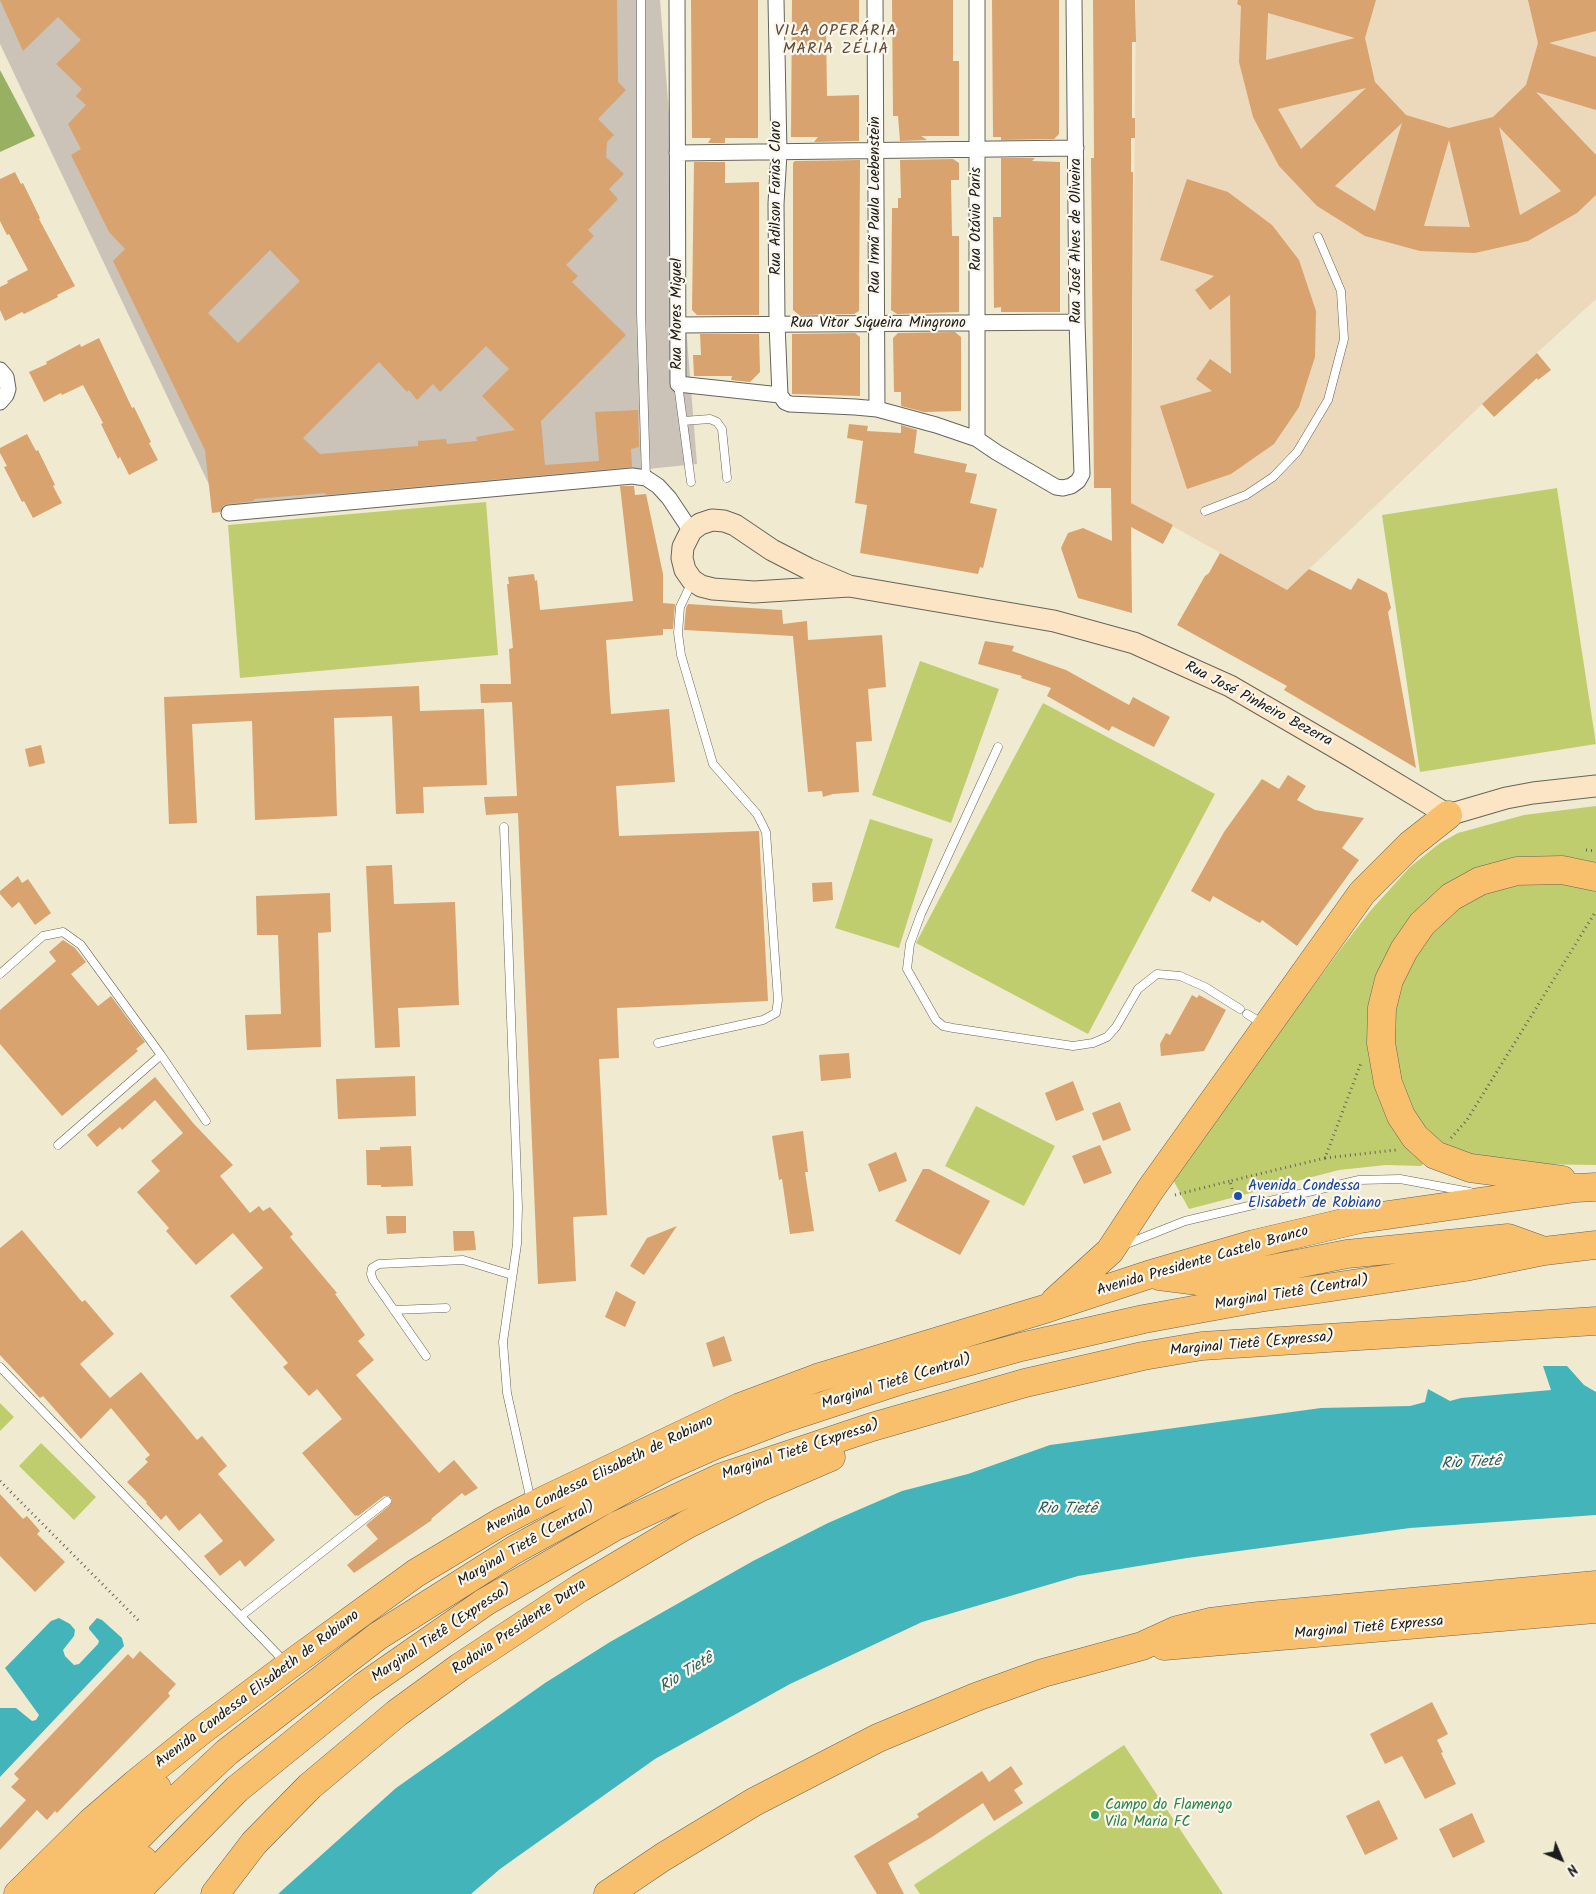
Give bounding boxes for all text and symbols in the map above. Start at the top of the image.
district label: VILA OPERÁRIA MARIA ZÉLIA [773,22,899,60]
street label: Rua Irmã Paula Loebenstein [867,116,885,294]
street label: Rua Adilson Farias Claro [768,121,786,275]
street label: Rua José Alves de Oliveira [1068,158,1086,324]
street label: Rua Otávio Paris [968,167,986,271]
street label: Rua Mores Miguel [669,258,687,370]
street label: Rua Vitor Siqueira Mingrono [790,315,966,333]
street label: Rua José Pinheiro Bezerra [1181,658,1335,752]
place label: Avenida Condessa Elisabeth de Robiano [1248,1178,1381,1213]
marker: Avenida Condessa Elisabeth de Robiano [1232,1190,1244,1202]
street label: Avenida Presidente Castelo Branco [1095,1223,1311,1301]
street label: Marginal Tietê (Central) [1214,1273,1370,1315]
street label: Marginal Tietê (Expressa) [1169,1329,1335,1361]
street label: Marginal Tietê (Central) [820,1352,974,1414]
street label: Avenida Condessa Elisabeth de Robiano [483,1413,717,1539]
street label: Marginal Tietê (Expressa) [720,1417,882,1485]
water label: Rio Tietê [1441,1453,1501,1475]
street label: Marginal Tietê (Central) [455,1498,599,1592]
water label: Rio Tietê [1037,1500,1097,1520]
street label: Rodovia Presidente Dutra [449,1576,591,1680]
street label: Marginal Tietê (Expressa) [369,1580,515,1688]
street label: Avenida Condessa Elisabeth de Robiano [152,1607,364,1773]
street label: Marginal Tietê Expressa [1294,1614,1444,1644]
water label: Rio Tietê [657,1650,717,1698]
place label: Campo do Flamengo Vila Maria FC [1105,1797,1232,1832]
marker: Campo do Flamengo Vila Maria FC [1089,1809,1101,1821]
north arrow [1536,1834,1586,1884]
text: N [1561,1859,1583,1881]

